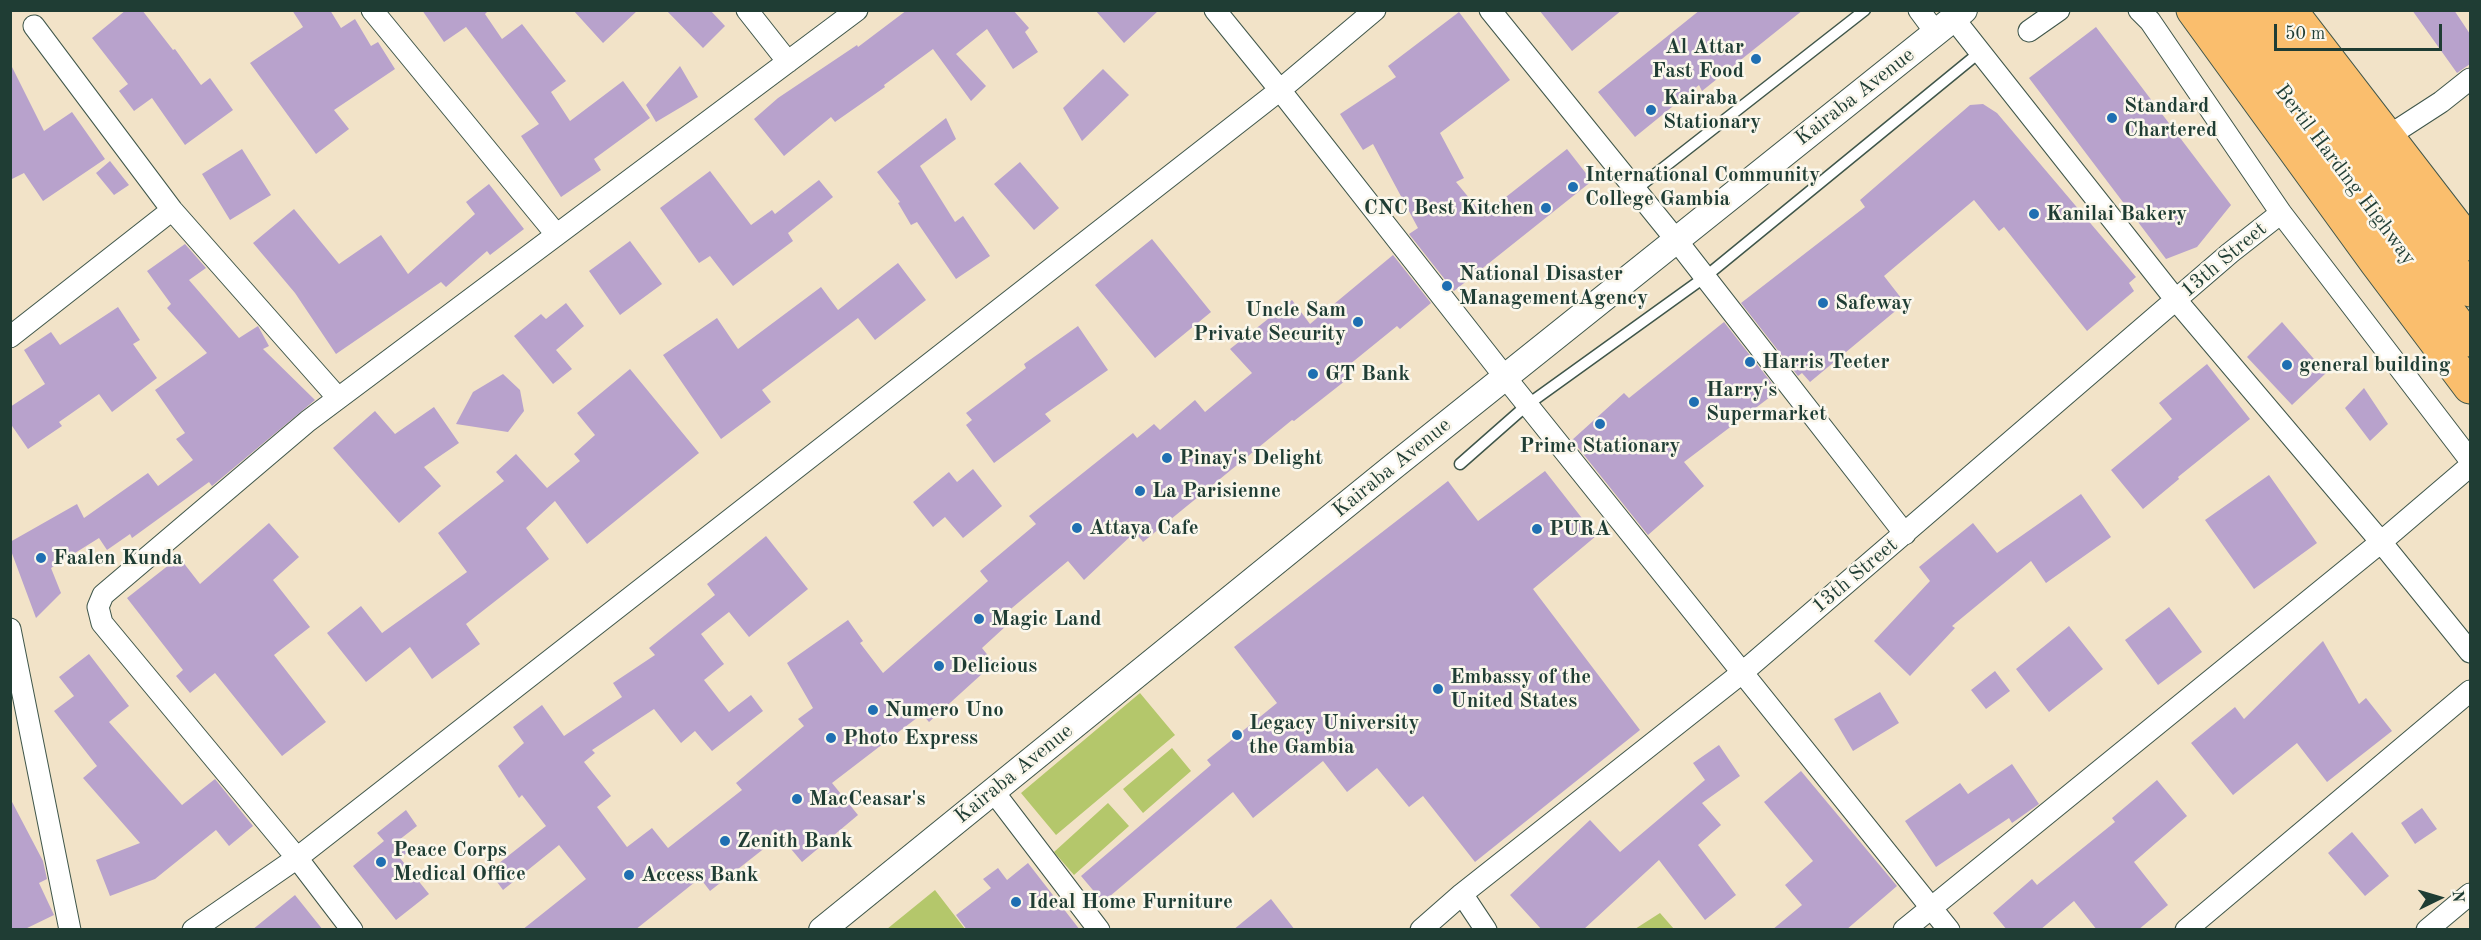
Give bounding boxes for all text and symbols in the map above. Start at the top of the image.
scale bar [2277,12,2445,50]
text: 50 m [2285,25,2325,43]
place label: Al Attar Fast Food [1652,34,1744,84]
street label: Kairaba Avenue [1790,43,1920,151]
marker: Al Attar Fast Food [1749,52,1763,66]
street label: Bertil Harding Highway [2269,80,2421,270]
place label: Kairaba Stationary [1663,85,1761,135]
place label: Standard Chartered [2124,93,2217,143]
marker: Kairaba Stationary [1644,103,1658,117]
marker: Standard Chartered [2105,111,2119,125]
place label: International Community College Gambia [1585,162,1820,212]
marker: International Community College Gambia [1566,180,1580,194]
place label: CNC Best Kitchen [1364,195,1534,221]
marker: CNC Best Kitchen [1539,201,1553,215]
place label: Kanilai Bakery [2046,201,2187,227]
marker: Kanilai Bakery [2027,207,2041,221]
street label: 13th Street [2176,217,2272,303]
place label: National Disaster ManagementAgency [1459,261,1648,311]
marker: National Disaster ManagementAgency [1440,279,1454,293]
place label: Safeway [1835,290,1912,316]
marker: Safeway [1816,296,1830,310]
place label: Uncle Sam Private Security [1193,297,1346,347]
marker: Uncle Sam Private Security [1351,315,1365,329]
place label: Harris Teeter [1762,349,1890,375]
place label: general building [2299,352,2450,378]
marker: Harris Teeter [1743,355,1757,369]
marker: general building [2280,358,2294,372]
place label: GT Bank [1325,361,1410,387]
marker: GT Bank [1306,367,1320,381]
place label: Harry's Supermarket [1706,377,1827,427]
marker: Harry's Supermarket [1687,395,1701,409]
street label: Kairaba Avenue [1328,413,1456,523]
marker: Prime Stationary [1593,417,1607,431]
place label: Prime Stationary [1520,433,1680,459]
place label: Pinay's Delight [1179,445,1323,471]
marker: Pinay's Delight [1160,451,1174,465]
place label: La Parisienne [1152,478,1281,504]
marker: La Parisienne [1133,484,1147,498]
place label: Attaya Cafe [1089,515,1199,541]
place label: PURA [1549,516,1611,542]
marker: Attaya Cafe [1070,521,1084,535]
marker: PURA [1530,522,1544,536]
street label: 13th Street [1807,533,1903,619]
place label: Faalen Kunda [53,545,183,571]
marker: Faalen Kunda [34,551,48,565]
place label: Magic Land [991,606,1102,632]
marker: Magic Land [972,612,986,626]
place label: Delicious [951,653,1037,679]
marker: Delicious [932,659,946,673]
place label: Embassy of the United States [1450,664,1591,714]
marker: Embassy of the United States [1431,682,1445,696]
place label: Numero Uno [885,697,1004,723]
marker: Numero Uno [866,703,880,717]
place label: Legacy University the Gambia [1249,710,1419,760]
street label: Kairaba Avenue [950,719,1078,829]
place label: Photo Express [843,725,978,751]
marker: Legacy University the Gambia [1230,728,1244,742]
marker: Photo Express [824,731,838,745]
place label: MacCeasar's [809,786,926,812]
marker: MacCeasar's [790,792,804,806]
place label: Zenith Bank [737,828,853,854]
marker: Zenith Bank [718,834,732,848]
place label: Peace Corps Medical Office [393,837,526,887]
marker: Peace Corps Medical Office [374,855,388,869]
place label: Access Bank [641,862,759,888]
marker: Access Bank [622,868,636,882]
north arrow [2409,868,2469,928]
place label: Ideal Home Furniture [1028,889,1233,915]
text: N [2448,890,2465,903]
marker: Ideal Home Furniture [1009,895,1023,909]

